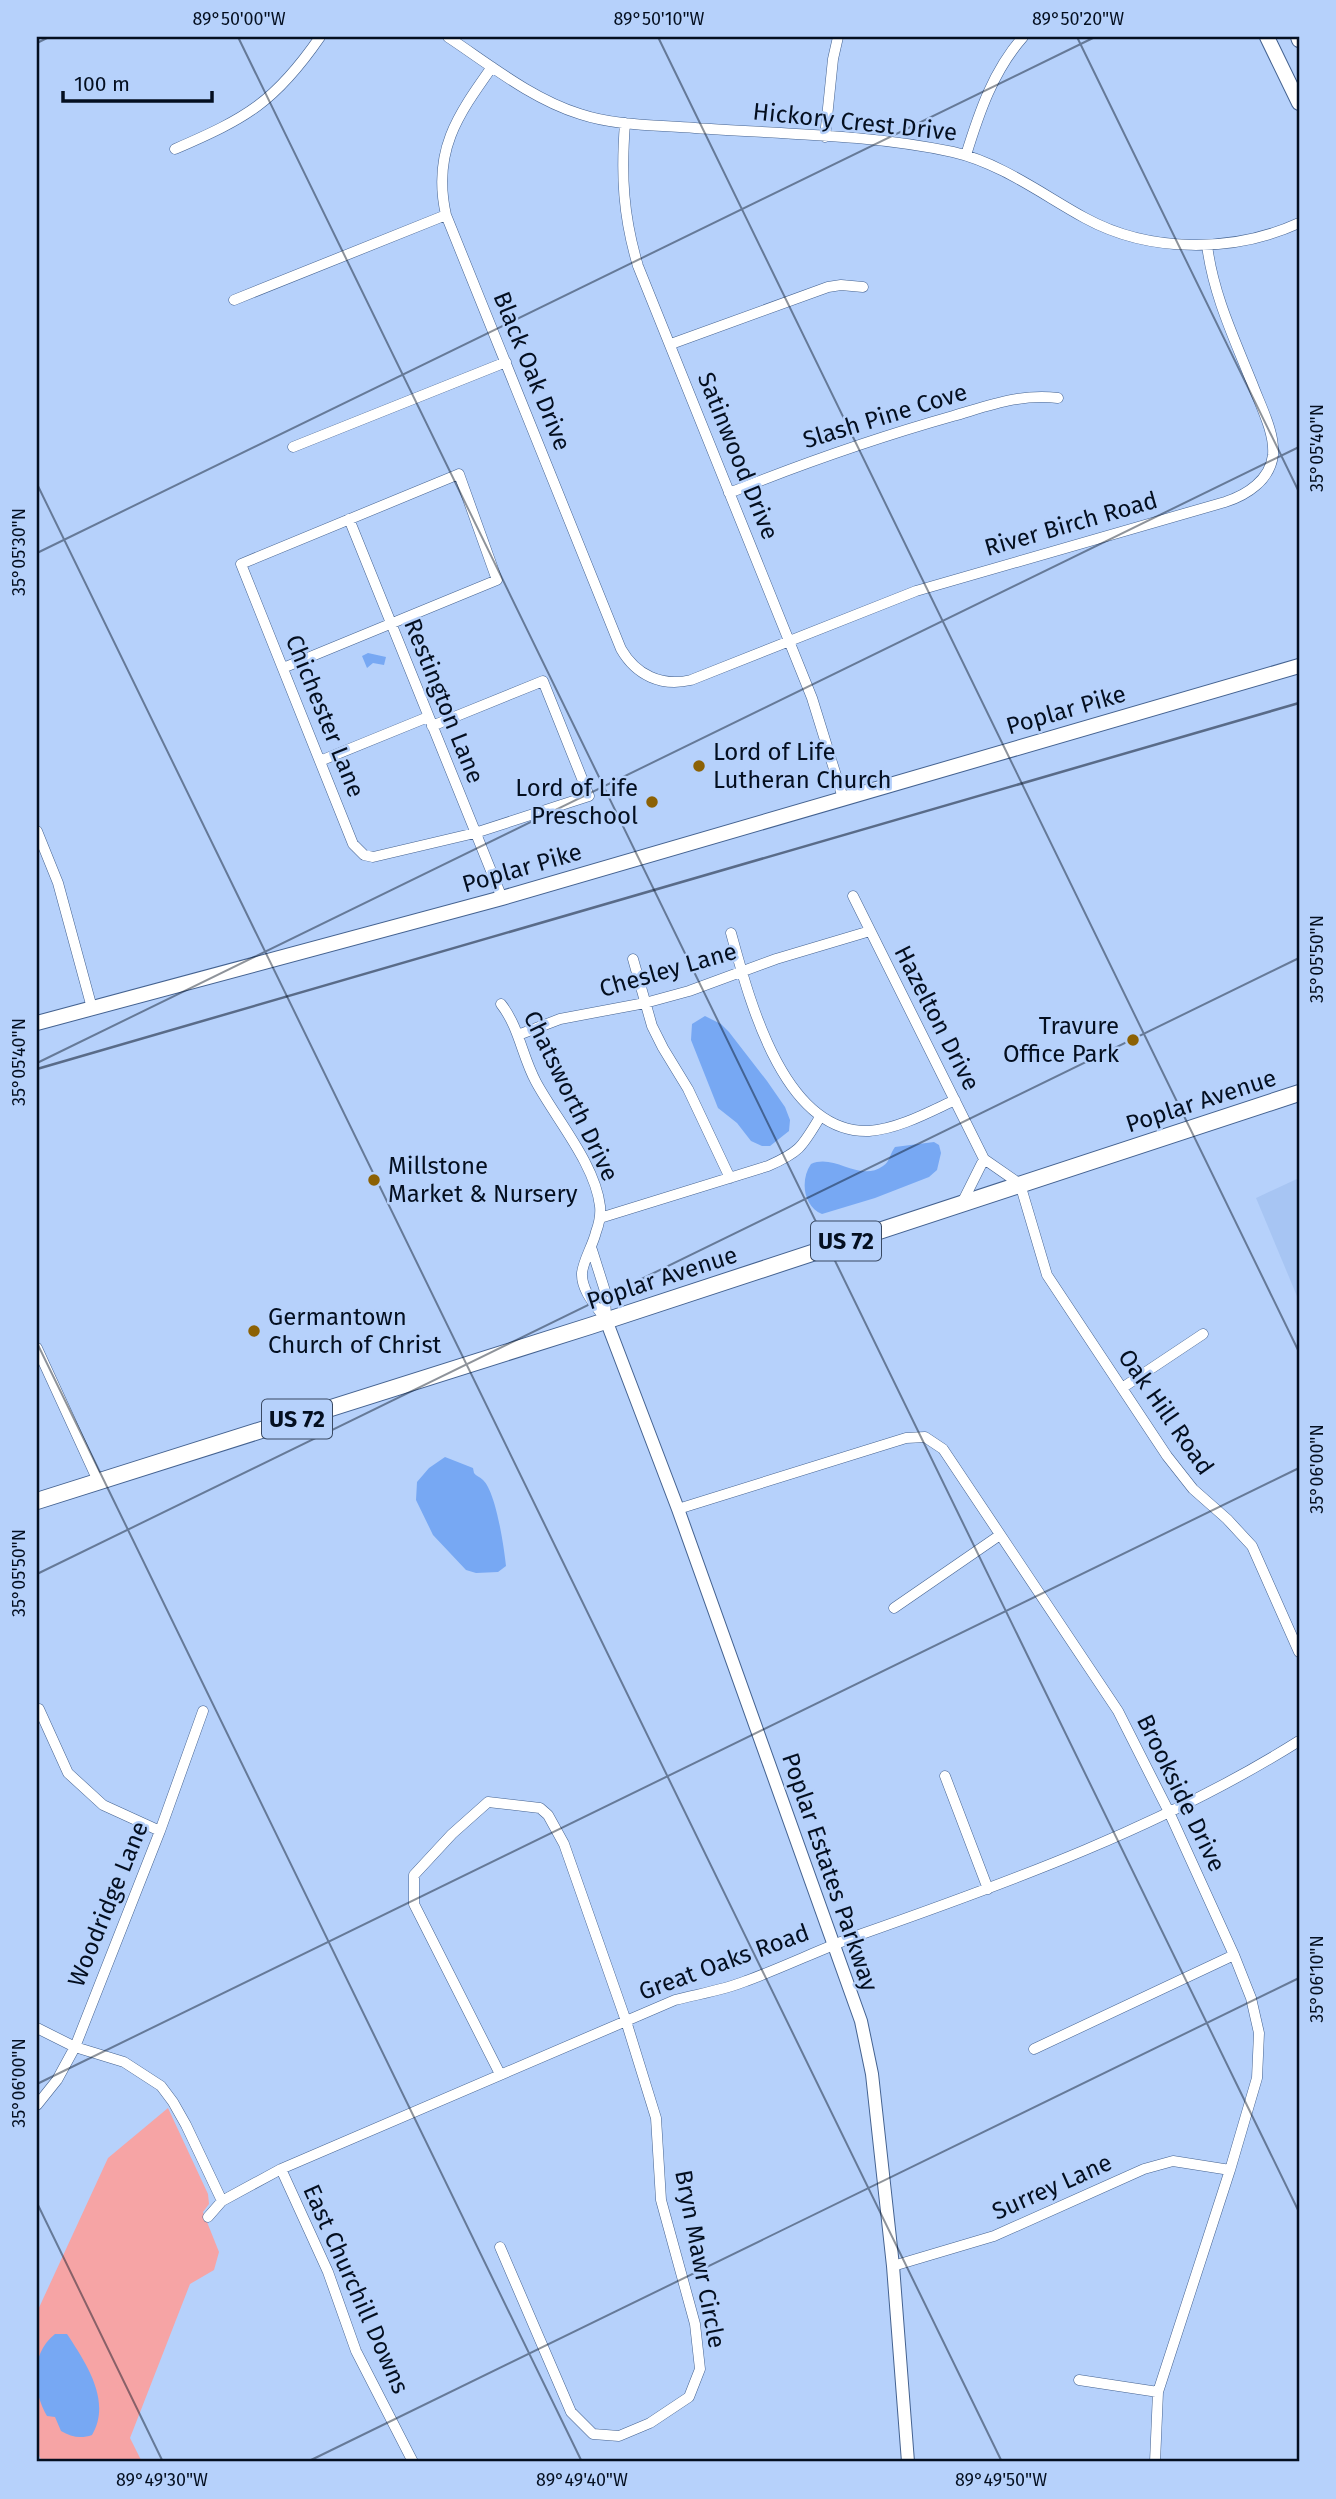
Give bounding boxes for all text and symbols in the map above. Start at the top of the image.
text: 89°50'00"W [192,8,286,30]
text: 89°50'10"W [613,8,705,30]
text: 89°50'20"W [1032,8,1124,30]
scale bar [63,60,212,104]
text: 100 m [74,71,130,97]
street label: Hickory Crest Drive [751,97,959,147]
street label: Black Oak Drive [487,287,577,455]
street label: Satinwood Drive [692,368,784,544]
street label: Slash Pine Cove [799,378,971,454]
text: 35°05'40"N [1306,404,1328,492]
street label: River Birch Road [981,486,1161,562]
text: 35°05'30"N [8,508,30,596]
street label: Restington Lane [398,615,490,787]
street label: Chichester Lane [280,631,370,801]
street label: Poplar Pike [1003,680,1129,740]
place label: Lord of Life Lutheran Church [713,738,892,794]
marker: Lord of Life Lutheran Church [691,758,707,774]
place label: Lord of Life Preschool [515,774,638,830]
marker: Lord of Life Preschool [644,794,660,810]
street label: Poplar Pike [459,838,585,898]
text: 35°05'50"N [1306,915,1328,1003]
street label: Chesley Lane [596,937,740,1003]
street label: Hazelton Drive [888,941,986,1095]
street label: Chatsworth Drive [518,1006,624,1186]
place label: Travure Office Park [1003,1012,1120,1068]
text: 35°05'40"N [8,1018,30,1106]
marker: Travure Office Park [1125,1032,1141,1048]
street label: Poplar Avenue [1122,1063,1280,1139]
place label: Millstone Market & Nursery [388,1152,578,1208]
marker: Millstone Market & Nursery [366,1172,382,1188]
road number: US 72 [811,1222,881,1260]
street label: Poplar Avenue [583,1240,741,1316]
place label: Germantown Church of Christ [268,1303,442,1359]
marker: Germantown Church of Christ [246,1323,262,1339]
street label: Oak Hill Road [1112,1344,1220,1480]
road number: US 72 [262,1400,332,1438]
text: 35°06'00"N [1306,1424,1328,1514]
text: 35°05'50"N [8,1529,30,1617]
street label: Brookside Drive [1131,1710,1231,1876]
street label: Poplar Estates Parkway [776,1749,884,1995]
street label: Woodridge Lane [62,1817,154,1991]
street label: Great Oaks Road [635,1918,813,2006]
text: 35°06'10"N [1306,1935,1328,2023]
text: 35°06'00"N [8,2038,30,2128]
street label: Surrey Lane [988,2148,1116,2226]
street label: Bryn Mawr Circle [669,2168,731,2350]
street label: East Churchill Downs [297,2180,415,2398]
text: 89°49'30"W [116,2469,208,2491]
text: 89°49'40"W [536,2469,628,2491]
text: 89°49'50"W [955,2469,1047,2491]

